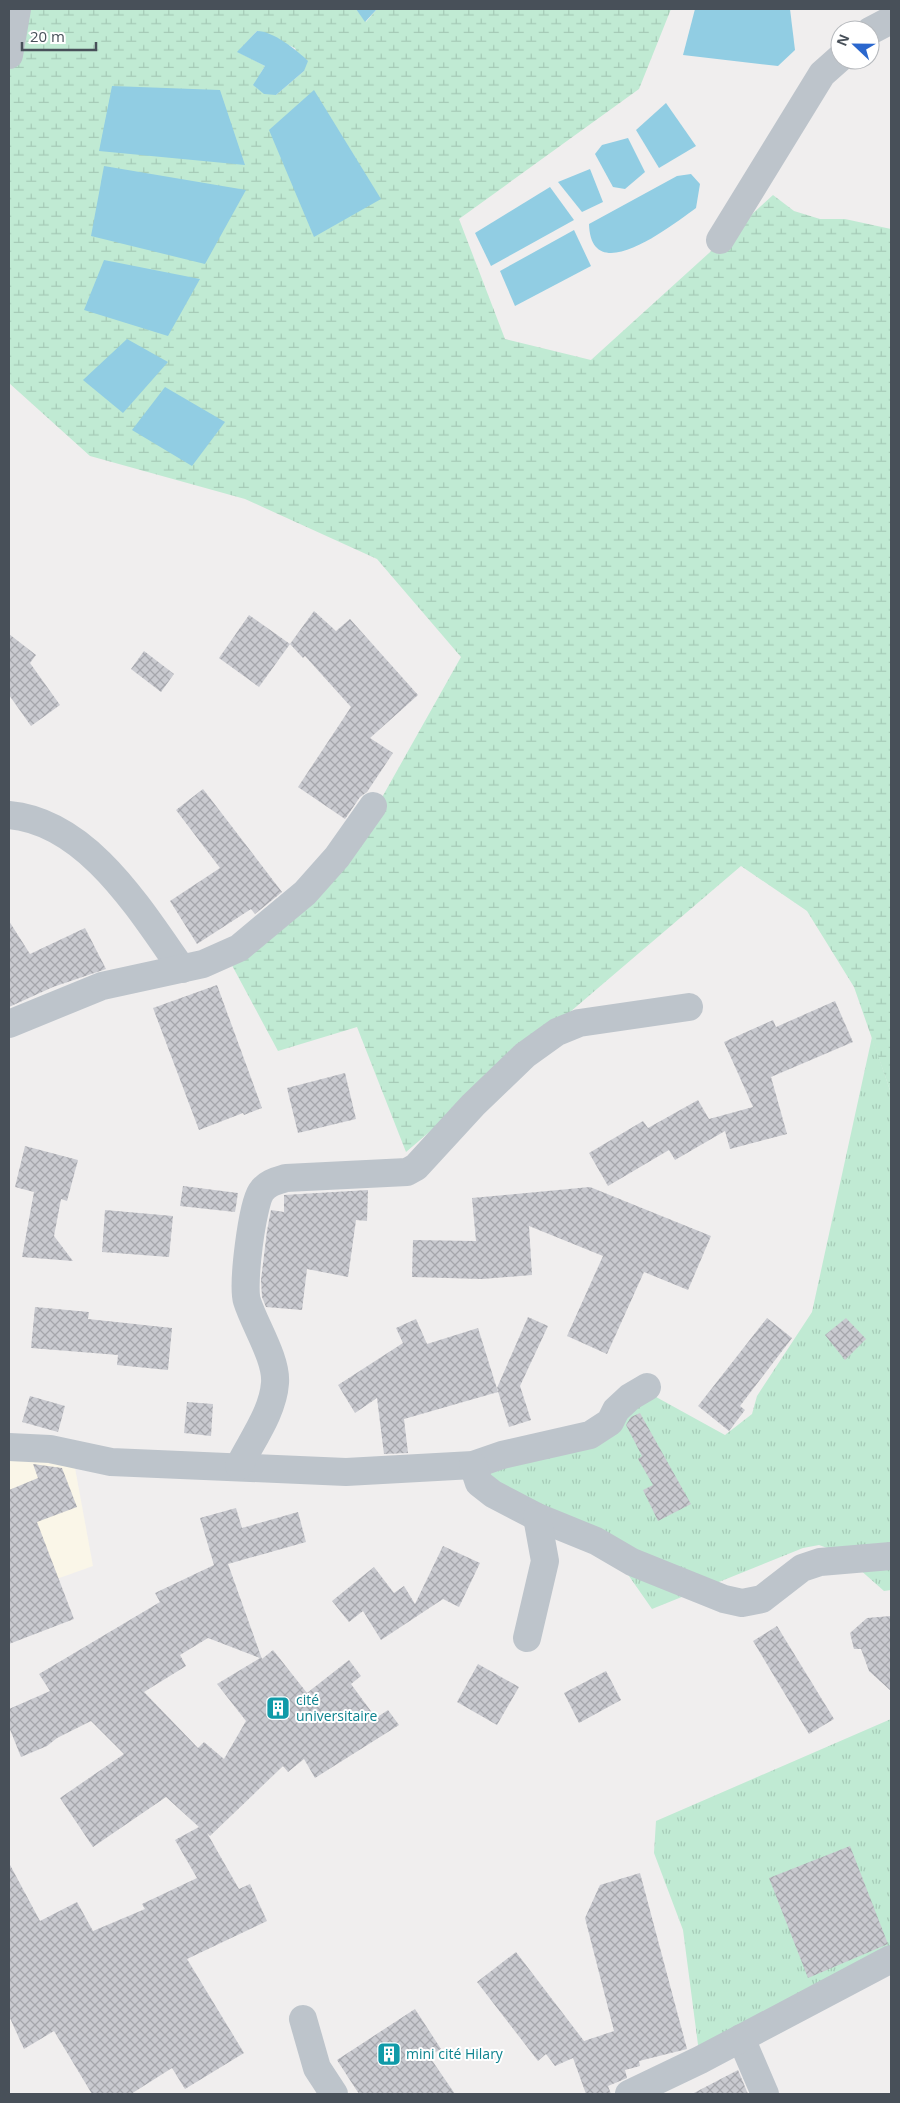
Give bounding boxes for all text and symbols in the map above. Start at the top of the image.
scale bar [22,20,96,52]
north arrow [830,20,880,70]
text: 20 m [30,26,65,46]
text: N [832,31,853,49]
place label: cité universitaire [296,1690,378,1725]
building icon: cité universitaire [265,1695,291,1721]
building icon: mini cité Hilary [376,2041,402,2067]
place label: mini cité Hilary [406,2044,504,2063]

